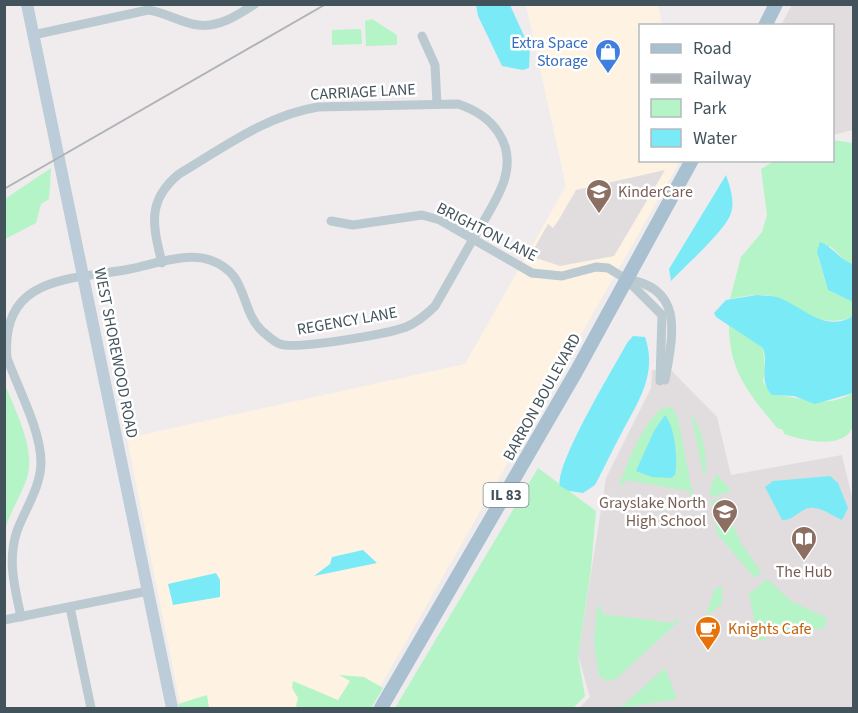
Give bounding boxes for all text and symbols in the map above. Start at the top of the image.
legend [639,24,834,162]
place label: Extra Space Storage [511,32,588,72]
text: Road [693,36,732,61]
shop icon: Extra Space Storage [593,37,623,75]
text: Railway [693,66,752,91]
street label: CARRIAGE LANE [310,78,416,106]
text: Park [693,96,727,121]
text: Water [693,126,737,151]
school or university icon: KinderCare [584,177,614,215]
place label: KinderCare [618,181,693,203]
street label: BRIGHTON LANE [433,197,541,267]
street label: WEST SHOREWOOD ROAD [89,266,143,440]
street label: REGENCY LANE [295,301,399,341]
street label: BARRON BOULEVARD [498,329,586,465]
road number: IL 83 [484,483,528,507]
place label: Grayslake North High School [599,492,706,532]
school or university icon: Grayslake North High School [710,497,740,535]
library icon: The Hub [789,524,819,562]
place label: The Hub [776,561,832,583]
cafe icon: Knights Cafe [693,614,723,652]
place label: Knights Cafe [728,618,812,640]

